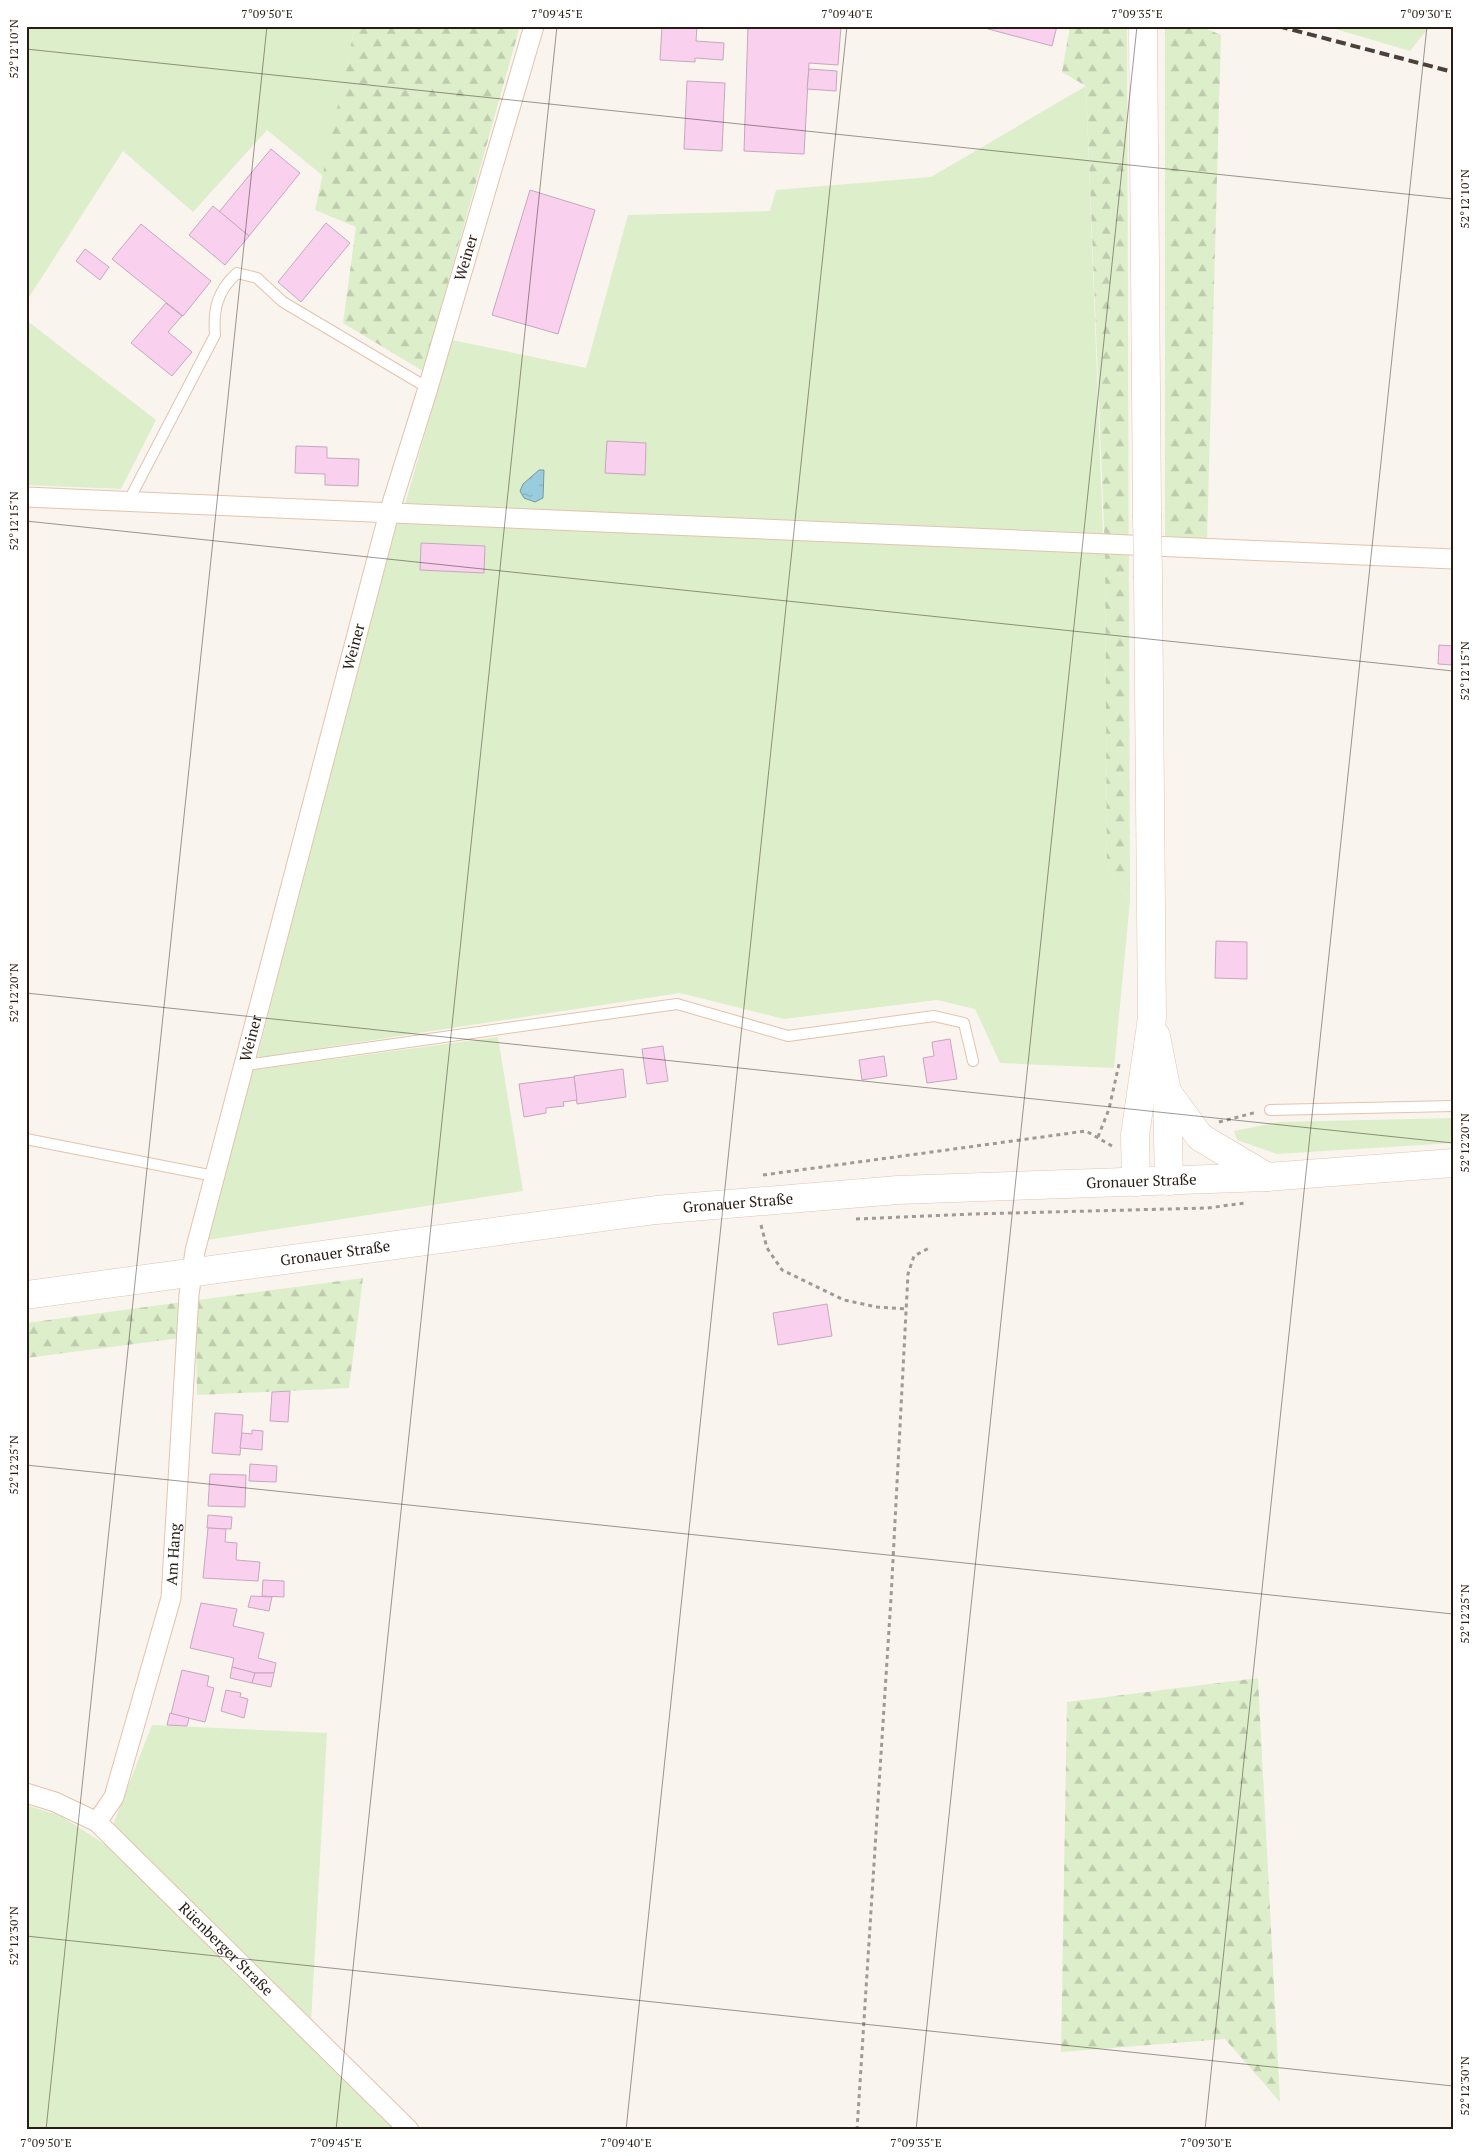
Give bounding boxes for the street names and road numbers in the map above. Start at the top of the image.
street label: Weiner [449,232,482,283]
street label: Weiner [337,621,369,672]
street label: Weiner [234,1012,266,1064]
street label: Gronauer Straße [1086,1168,1197,1192]
street label: Gronauer Straße [682,1188,794,1217]
street label: Gronauer Straße [279,1235,391,1270]
street label: Am Hang [161,1522,184,1586]
street label: Rüenberger Straße [175,1897,278,2000]

